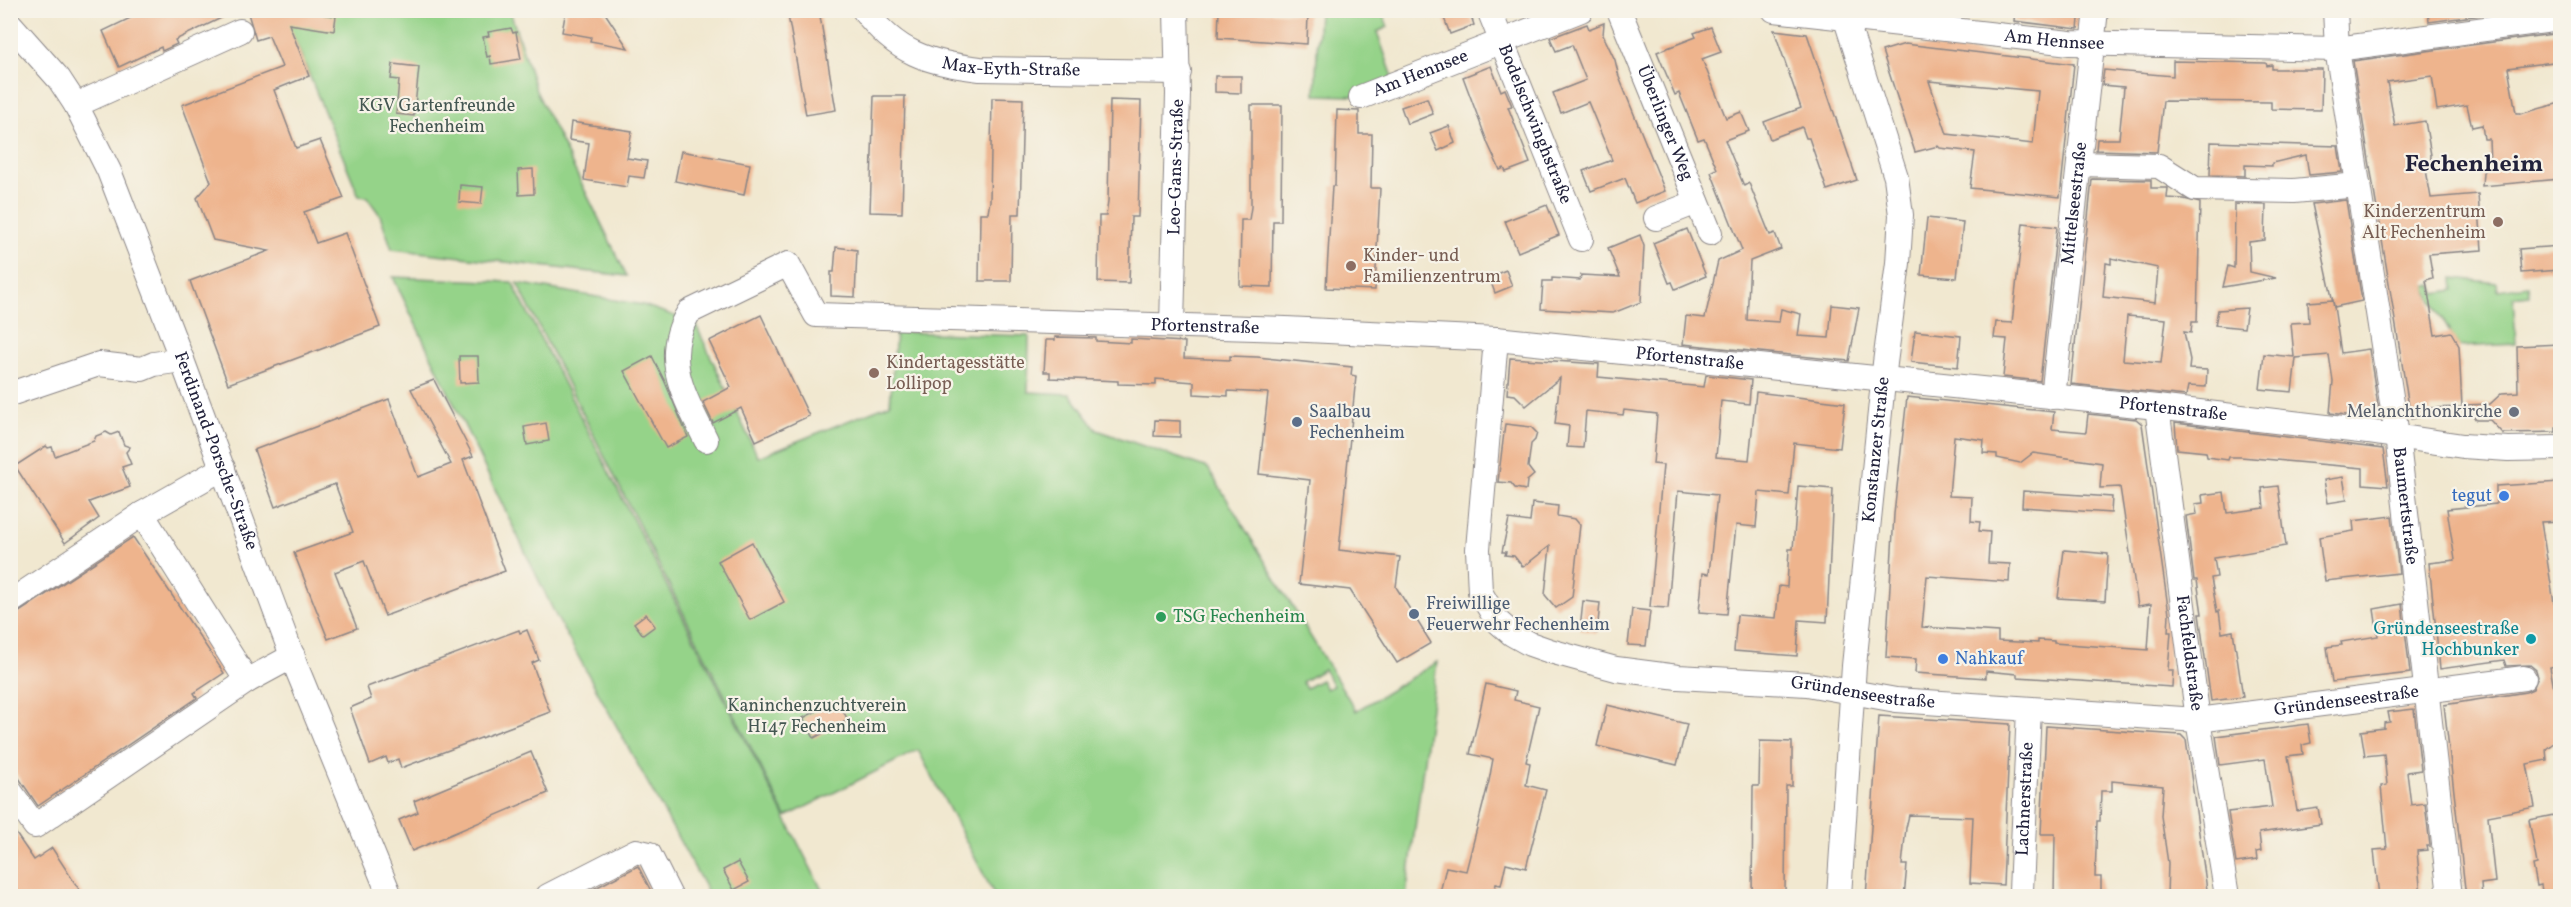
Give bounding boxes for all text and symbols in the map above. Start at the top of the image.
street label: Am Hennsee [2003,23,2105,56]
street label: Bodelschwinghstraße [1492,41,1578,208]
street label: Am Hennsee [1369,43,1472,104]
street label: Max-Eyth-Straße [940,51,1081,83]
street label: Überlinger Weg [1630,62,1700,184]
park label: KGV Gartenfreunde Fechenheim [359,94,515,140]
street label: Leo-Gans-Straße [1162,99,1190,236]
street label: Mittelseestraße [2055,141,2094,266]
district label: Fechenheim [2405,148,2543,182]
place label: Kinderzentrum Alt Fechenheim [2362,200,2486,246]
marker: Kinderzentrum Alt Fechenheim [2491,215,2505,229]
place label: Kinder- und Familienzentrum [1363,244,1501,290]
marker: Kinder- und Familienzentrum [1344,259,1358,273]
street label: Pfortenstraße [1150,312,1260,341]
street label: Pfortenstraße [1634,341,1745,377]
street label: Ferdinand-Porsche-Straße [167,348,264,554]
place label: Kindertagesstätte Lollipop [886,351,1025,397]
marker: Kindertagesstätte Lollipop [867,366,881,380]
street label: Konstanzer Straße [1856,376,1896,524]
street label: Pfortenstraße [2118,391,2229,428]
place label: Saalbau Fechenheim [1309,400,1405,446]
place label: Melanchthonkirche [2347,400,2502,425]
marker: Melanchthonkirche [2507,405,2521,419]
marker: Saalbau Fechenheim [1290,415,1304,429]
street label: Baumertstraße [2386,446,2424,566]
place label: tegut [2452,484,2492,509]
marker: tegut [2497,489,2511,503]
place label: Freiwillige Feuerwehr Fechenheim [1426,592,1610,638]
street label: Fachfeldstraße [2169,593,2209,712]
place label: TSG Fechenheim [1173,605,1306,630]
marker: Freiwillige Feuerwehr Fechenheim [1407,607,1421,621]
marker: TSG Fechenheim [1154,610,1168,624]
place label: Gründenseestraße Hochbunker [2373,617,2519,663]
marker: Gründenseestraße Hochbunker [2524,632,2538,646]
place label: Nahkauf [1955,647,2025,672]
marker: Nahkauf [1936,652,1950,666]
street label: Gründenseestraße [1790,671,1936,715]
street label: Gründenseestraße [2273,679,2420,723]
park label: Kaninchenzuchtverein H147 Fechenheim [727,694,907,740]
street label: Lachnerstraße [2010,742,2040,857]

